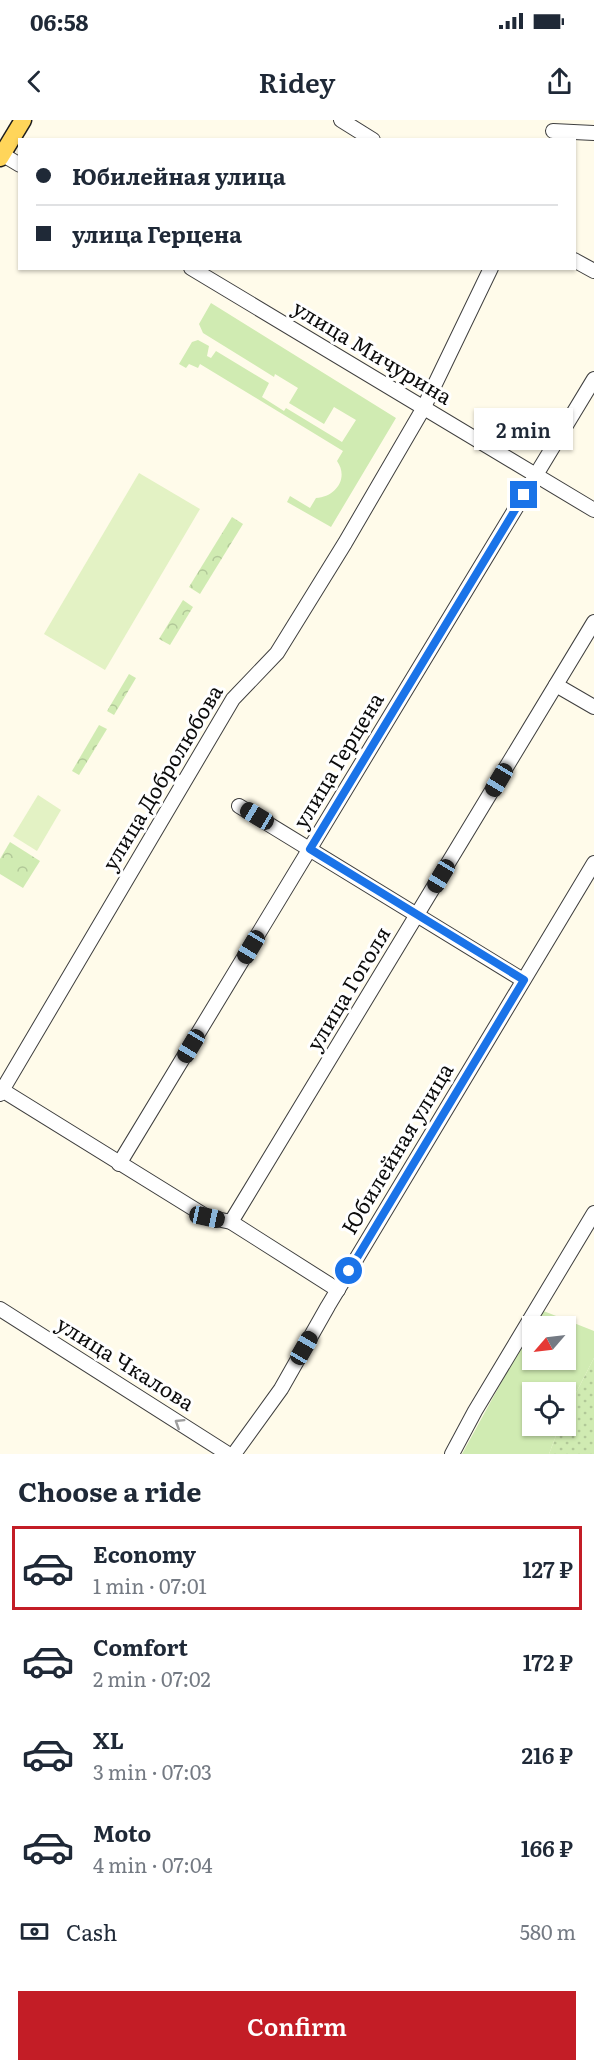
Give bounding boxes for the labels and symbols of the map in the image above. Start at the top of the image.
street label: улица Мичурина [288,291,460,411]
callout: 2 min [474,408,574,450]
route end [510,481,537,508]
street label: улица Добролюбова [93,677,229,876]
street label: улица Герцена [284,685,390,834]
car [482,760,516,800]
car [237,799,277,833]
car [424,856,458,896]
street label: улица Гоголя [297,920,396,1056]
car [234,927,268,967]
car [174,1026,208,1066]
street label: Юбилейная улица [332,1056,460,1239]
car [188,1204,226,1230]
route start [335,1257,362,1284]
street label: улица Чкалова [51,1307,202,1417]
north arrow [522,1316,576,1370]
car [287,1328,321,1368]
one-way arrow [175,1418,185,1430]

